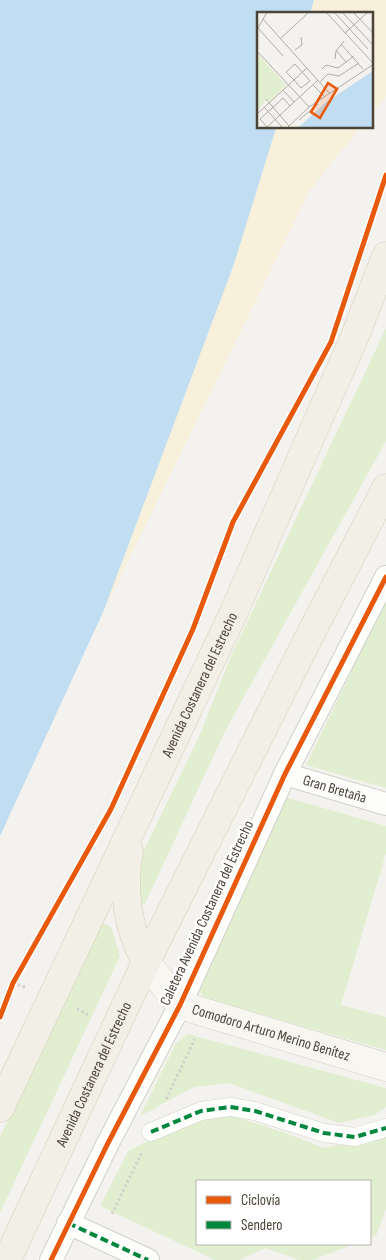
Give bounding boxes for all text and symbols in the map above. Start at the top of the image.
inset map [257,12,374,129]
street label: Avenida Costanera del Estrecho [157,609,242,761]
street label: Gran Bretaña [301,770,369,807]
street label: Caletera Avenida Costanera del Estrecho [156,817,258,1009]
street label: Avenida Costanera del Estrecho [51,999,136,1151]
street label: Comodoro Arturo Merino Benítez [190,1000,353,1065]
legend [196,1180,371,1245]
text: Ciclovía [241,1191,281,1210]
text: Sendero [241,1216,282,1235]

